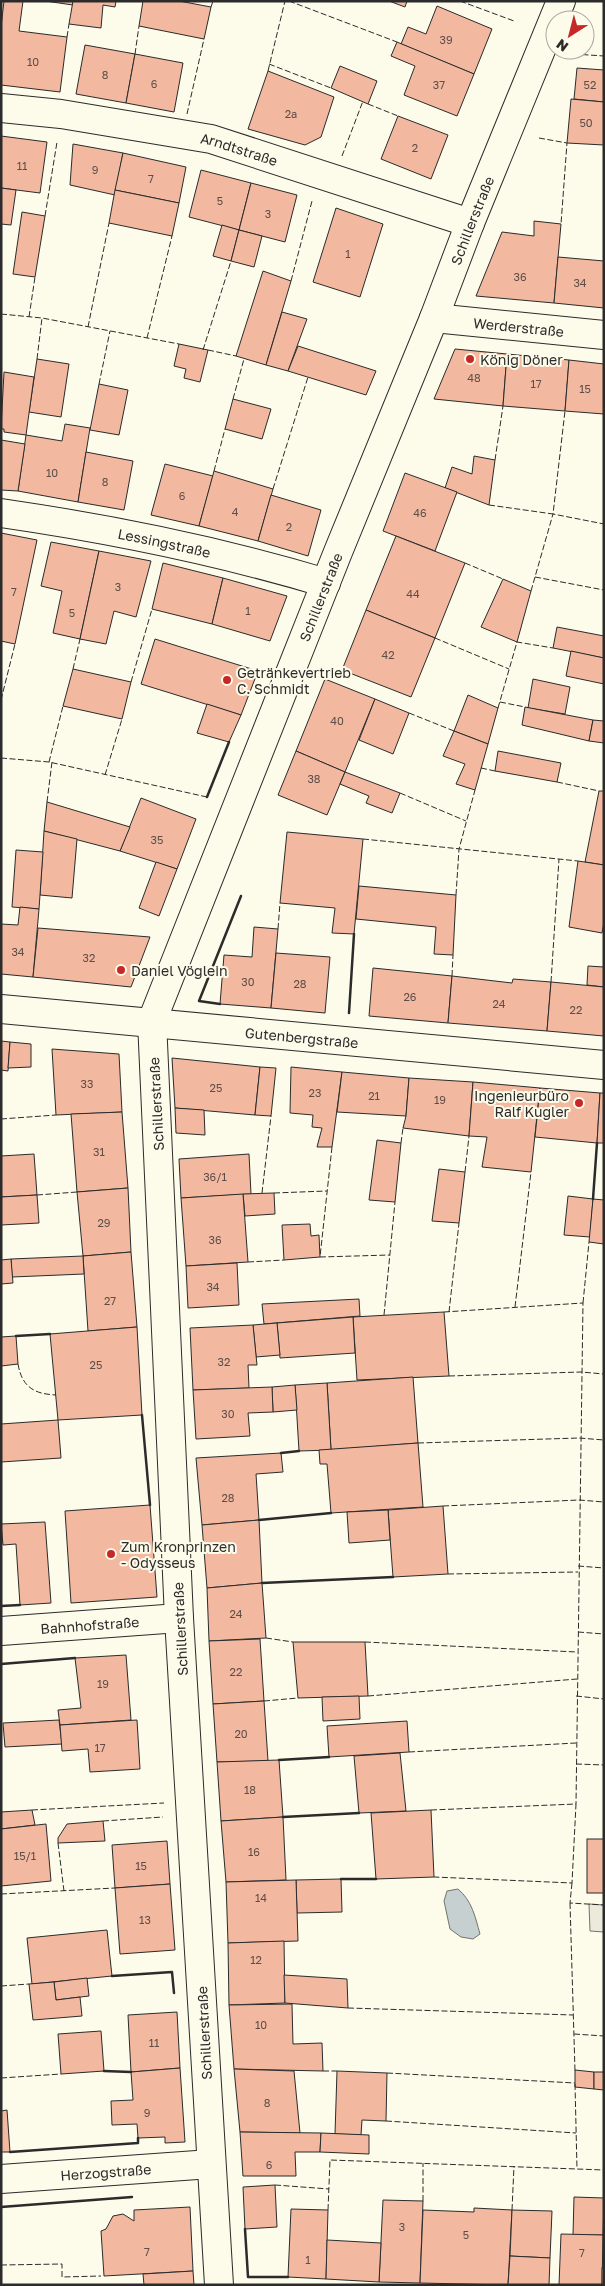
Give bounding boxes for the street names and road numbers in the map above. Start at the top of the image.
street label: Arndtstraße [199,129,280,169]
street label: Schillerstraße [447,173,497,267]
street label: Werderstraße [472,313,565,339]
street label: Lessingstraße [117,524,212,560]
street label: Schillerstraße [295,550,345,644]
street label: Gutenbergstraße [244,1023,359,1051]
street label: Schillerstraße [145,1057,167,1151]
street label: Schillerstraße [169,1582,191,1676]
street label: Bahnhofstraße [40,1612,140,1637]
street label: Schillerstraße [193,1986,215,2080]
street label: Herzogstraße [60,2160,152,2183]

